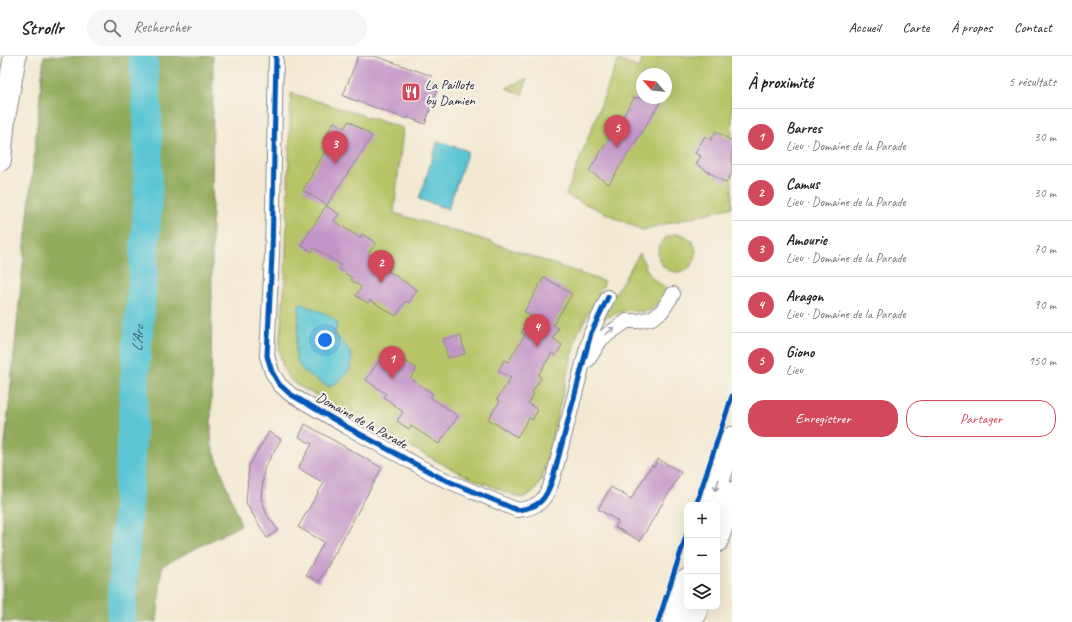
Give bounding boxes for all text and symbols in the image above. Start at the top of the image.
search box [87,10,367,46]
text: Strollr [20,16,63,40]
icon: search [101,17,123,39]
text: Rechercher [133,18,191,37]
text: Accueil [849,19,880,36]
text: Carte [902,19,929,36]
text: À propos [951,19,992,36]
text: Contact [1014,19,1052,36]
north arrow [636,68,672,104]
text: À proximité [748,72,813,93]
text: 5 résultats [1008,74,1056,90]
place label: La Paillote by Damien [425,76,475,109]
restaurant icon: La Paillote by Damien [400,81,422,103]
pin: 5 [604,115,630,148]
text: Barres [786,119,822,138]
text: 1 [758,129,764,145]
text: 30 m [1034,129,1056,145]
pin: 3 [322,131,348,164]
text: Lieu · Domaine de la Parade [786,138,906,154]
text: Camus [786,175,819,194]
text: 2 [758,185,764,201]
text: 30 m [1034,185,1056,201]
text: Lieu · Domaine de la Parade [786,194,906,210]
text: Amourie [786,231,827,250]
text: 3 [758,241,764,257]
text: 70 m [1034,241,1056,257]
pin: 2 [368,250,394,283]
text: Lieu · Domaine de la Parade [786,250,906,266]
text: Aragon [786,287,823,306]
text: 4 [758,297,764,313]
text: 90 m [1034,297,1056,313]
text: Lieu · Domaine de la Parade [786,306,906,322]
pin: 4 [524,314,550,347]
water label: L'Arc [128,323,149,352]
one-way arrow [605,327,616,336]
your location [315,330,335,350]
text: Giono [786,343,814,362]
pin: 1 [379,346,405,379]
text: 5 [758,353,764,369]
text: 150 m [1028,353,1056,369]
text: Lieu [786,362,803,378]
street label: Domaine de la Parade [313,388,411,453]
button: Enregistrer [748,400,898,437]
button: Partager [906,400,1056,437]
one-way arrow [713,478,720,491]
map controls [684,502,720,610]
button: + [684,502,720,538]
button: − [684,538,720,574]
button: layers [684,574,720,610]

